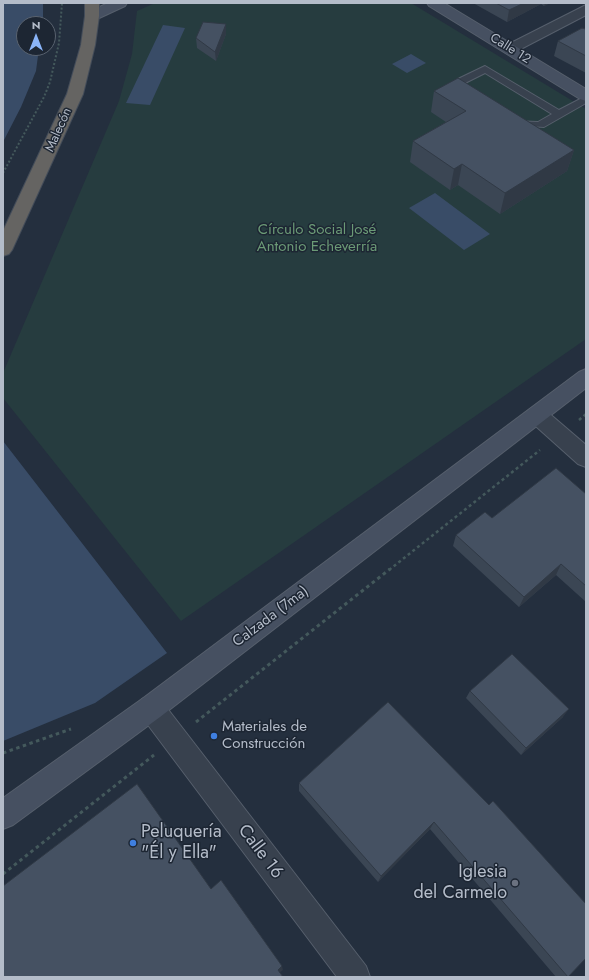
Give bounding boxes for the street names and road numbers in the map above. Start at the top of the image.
street label: Calle 12 [487,30,533,68]
street label: Malecón [42,106,76,154]
street label: Calzada (7ma) [230,583,312,651]
street label: Calle 16 [233,821,287,883]

